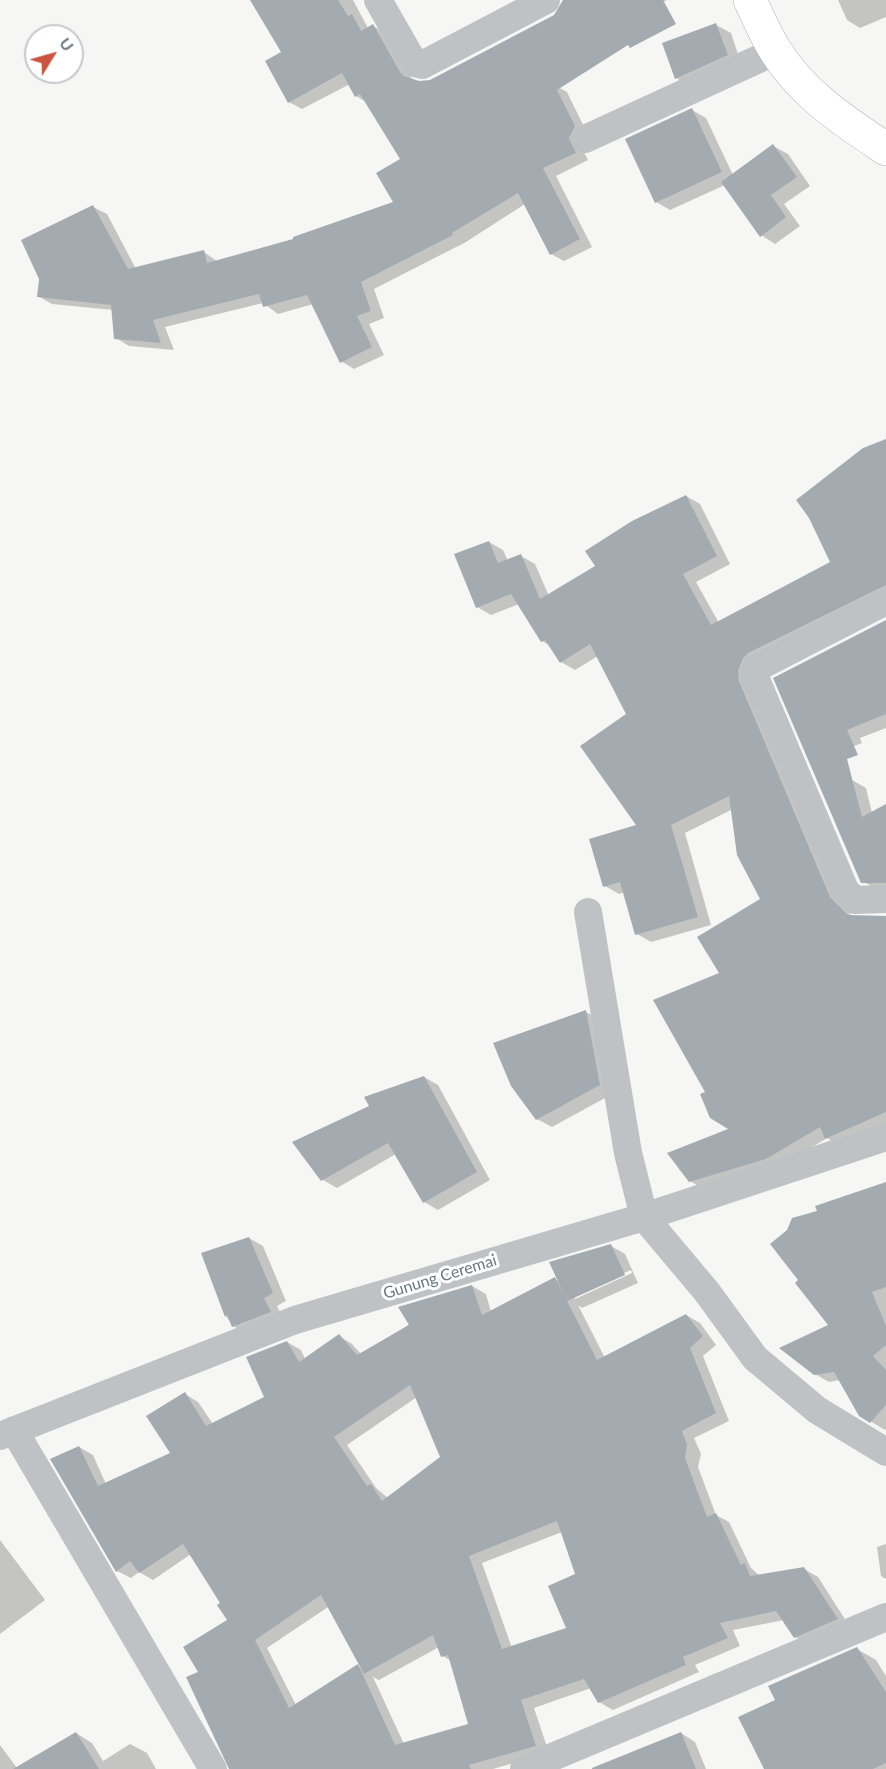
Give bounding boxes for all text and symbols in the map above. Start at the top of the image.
north arrow [24,24,84,84]
text: U [56,34,78,55]
street label: Gunung Ceremai [381,1251,499,1303]

